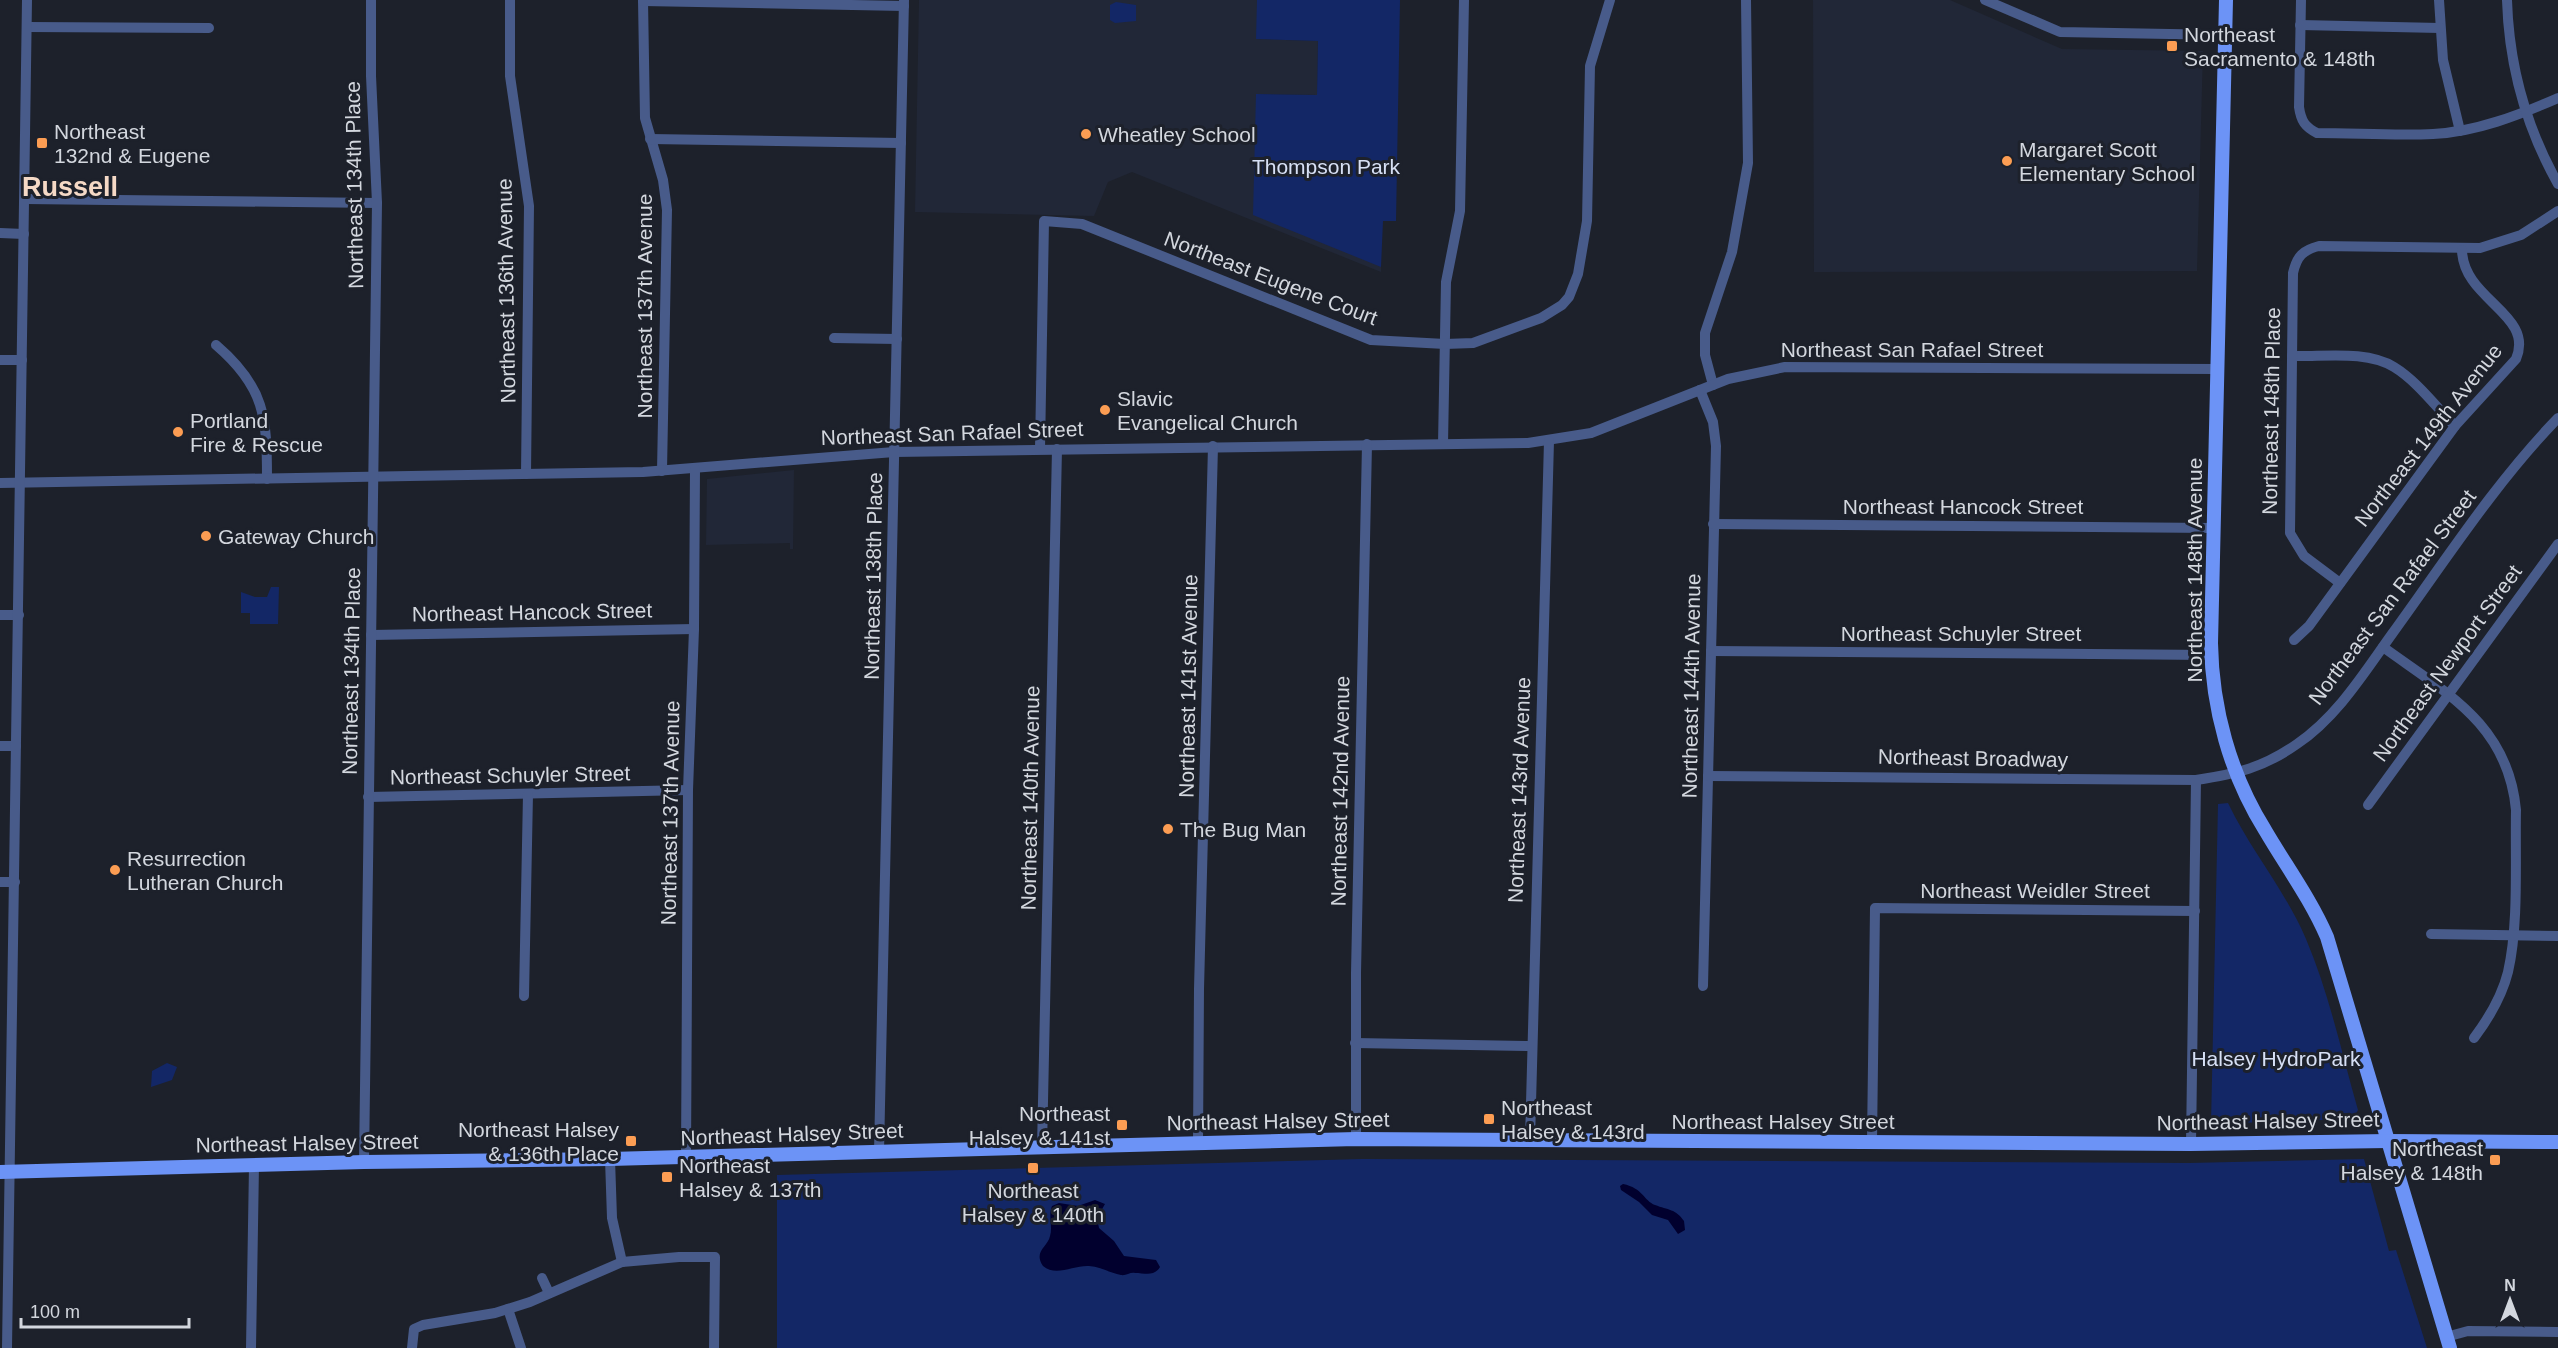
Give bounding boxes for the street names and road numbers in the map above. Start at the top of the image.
street label: Northeast 134th Place [341,81,367,289]
street label: Northeast 136th Avenue [493,178,519,404]
street label: Northeast 137th Avenue [633,194,656,418]
street label: Northeast Eugene Court [1161,227,1381,329]
street label: Northeast 148th Place [2258,307,2284,515]
street label: Northeast San Rafael Street [1781,338,2043,361]
street label: Northeast 149th Avenue [2350,339,2506,531]
street label: Northeast San Rafael Street [820,417,1084,449]
street label: Northeast 148th Avenue [2183,458,2206,682]
street label: Northeast 138th Place [860,472,886,680]
street label: Northeast San Rafael Street [2304,485,2480,709]
street label: Northeast Hancock Street [1843,495,2083,518]
street label: Northeast Newport Street [2368,560,2526,766]
street label: Northeast 134th Place [338,567,364,775]
street label: Northeast 144th Avenue [1678,573,1704,799]
street label: Northeast 141st Avenue [1175,574,1201,798]
street label: Northeast Hancock Street [412,598,653,626]
street label: Northeast Schuyler Street [1841,622,2081,645]
street label: Northeast 142nd Avenue [1326,675,1354,907]
street label: Northeast 143rd Avenue [1504,677,1534,903]
street label: Northeast 140th Avenue [1017,685,1043,911]
street label: Northeast 137th Avenue [657,700,683,926]
street label: Northeast Broadway [1878,745,2069,771]
street label: Northeast Schuyler Street [390,761,631,789]
street label: Northeast Weidler Street [1920,879,2150,902]
street label: Northeast Halsey Street [1166,1108,1390,1134]
street label: Northeast Halsey Street [2156,1108,2380,1134]
street label: Northeast Halsey Street [1672,1110,1895,1133]
street label: Northeast Halsey Street [680,1119,904,1149]
street label: Northeast Halsey Street [195,1130,419,1156]

